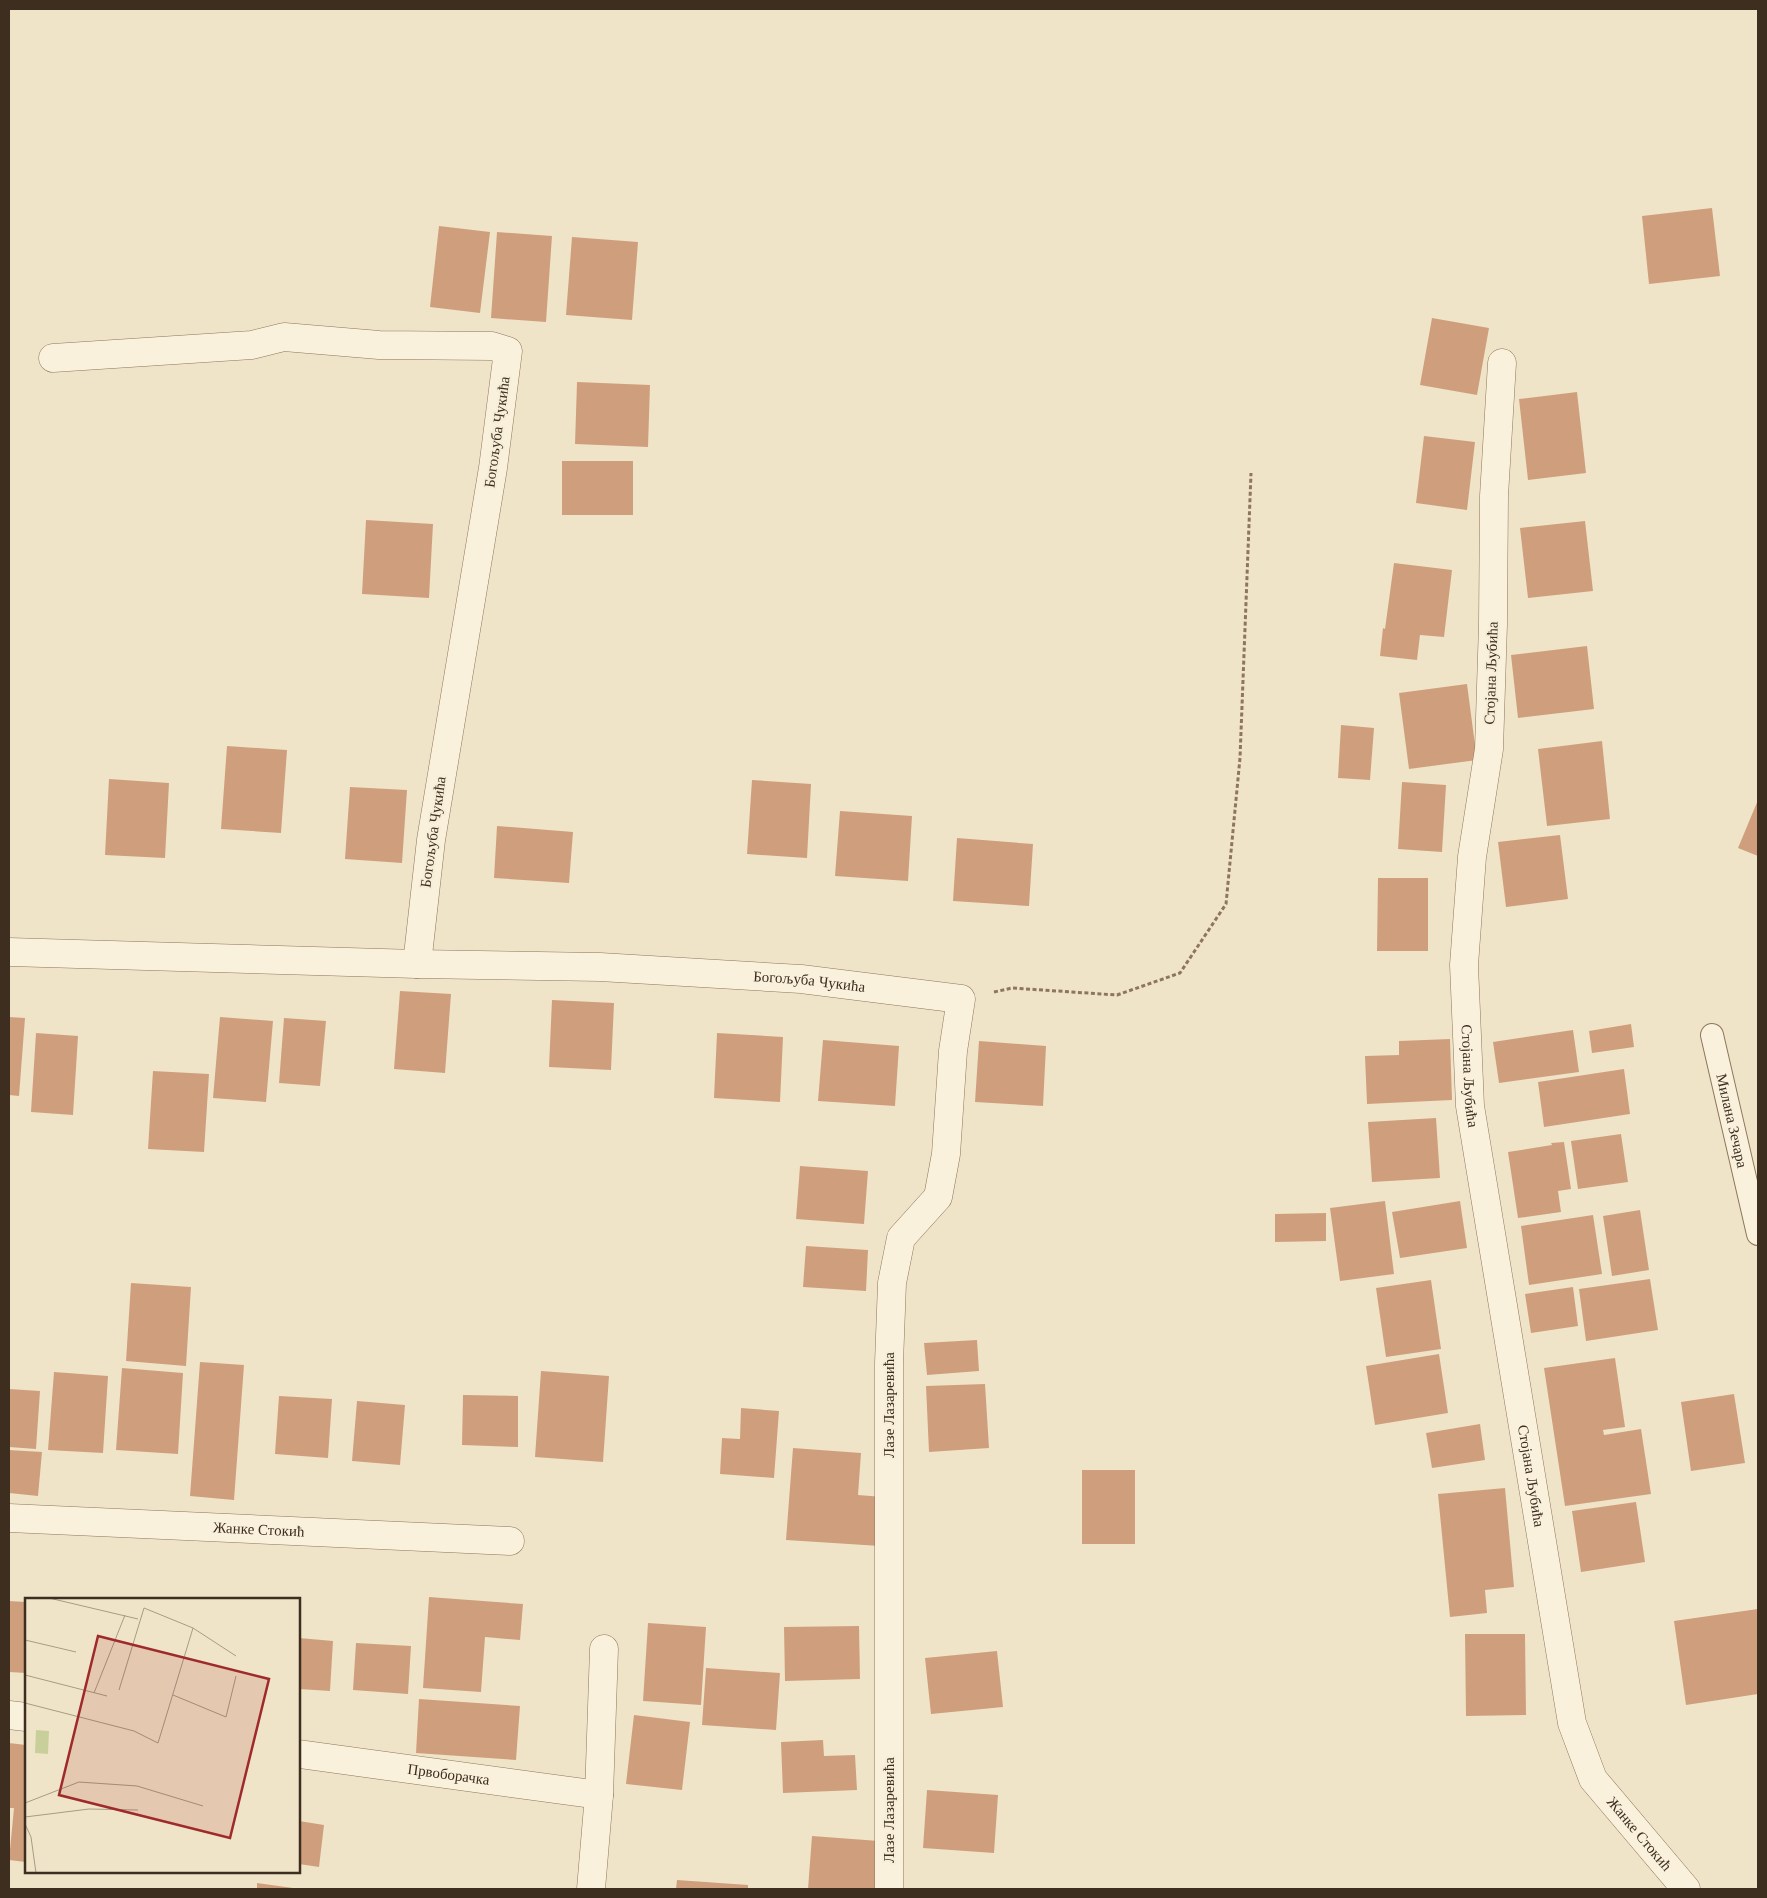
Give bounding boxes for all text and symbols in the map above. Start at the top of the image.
street label: Богољуба Чукића [481,375,513,489]
street label: Стојана Љубића [1481,621,1501,725]
street label: Богољуба Чукића [417,775,449,889]
street label: Богољуба Чукића [753,968,866,995]
street label: Стојана Љубића [1459,1024,1481,1129]
street label: Милана Зечара [1713,1072,1751,1170]
street label: Лазе Лазаревића [881,1352,897,1458]
street label: Стојана Љубића [1515,1424,1548,1528]
street label: Жанке Стокић [213,1519,305,1540]
inset map [25,1598,300,1873]
street label: Лазе Лазаревића [881,1757,897,1863]
street label: Првоборачка [407,1761,491,1788]
street label: Жанке Стокић [1604,1794,1675,1874]

